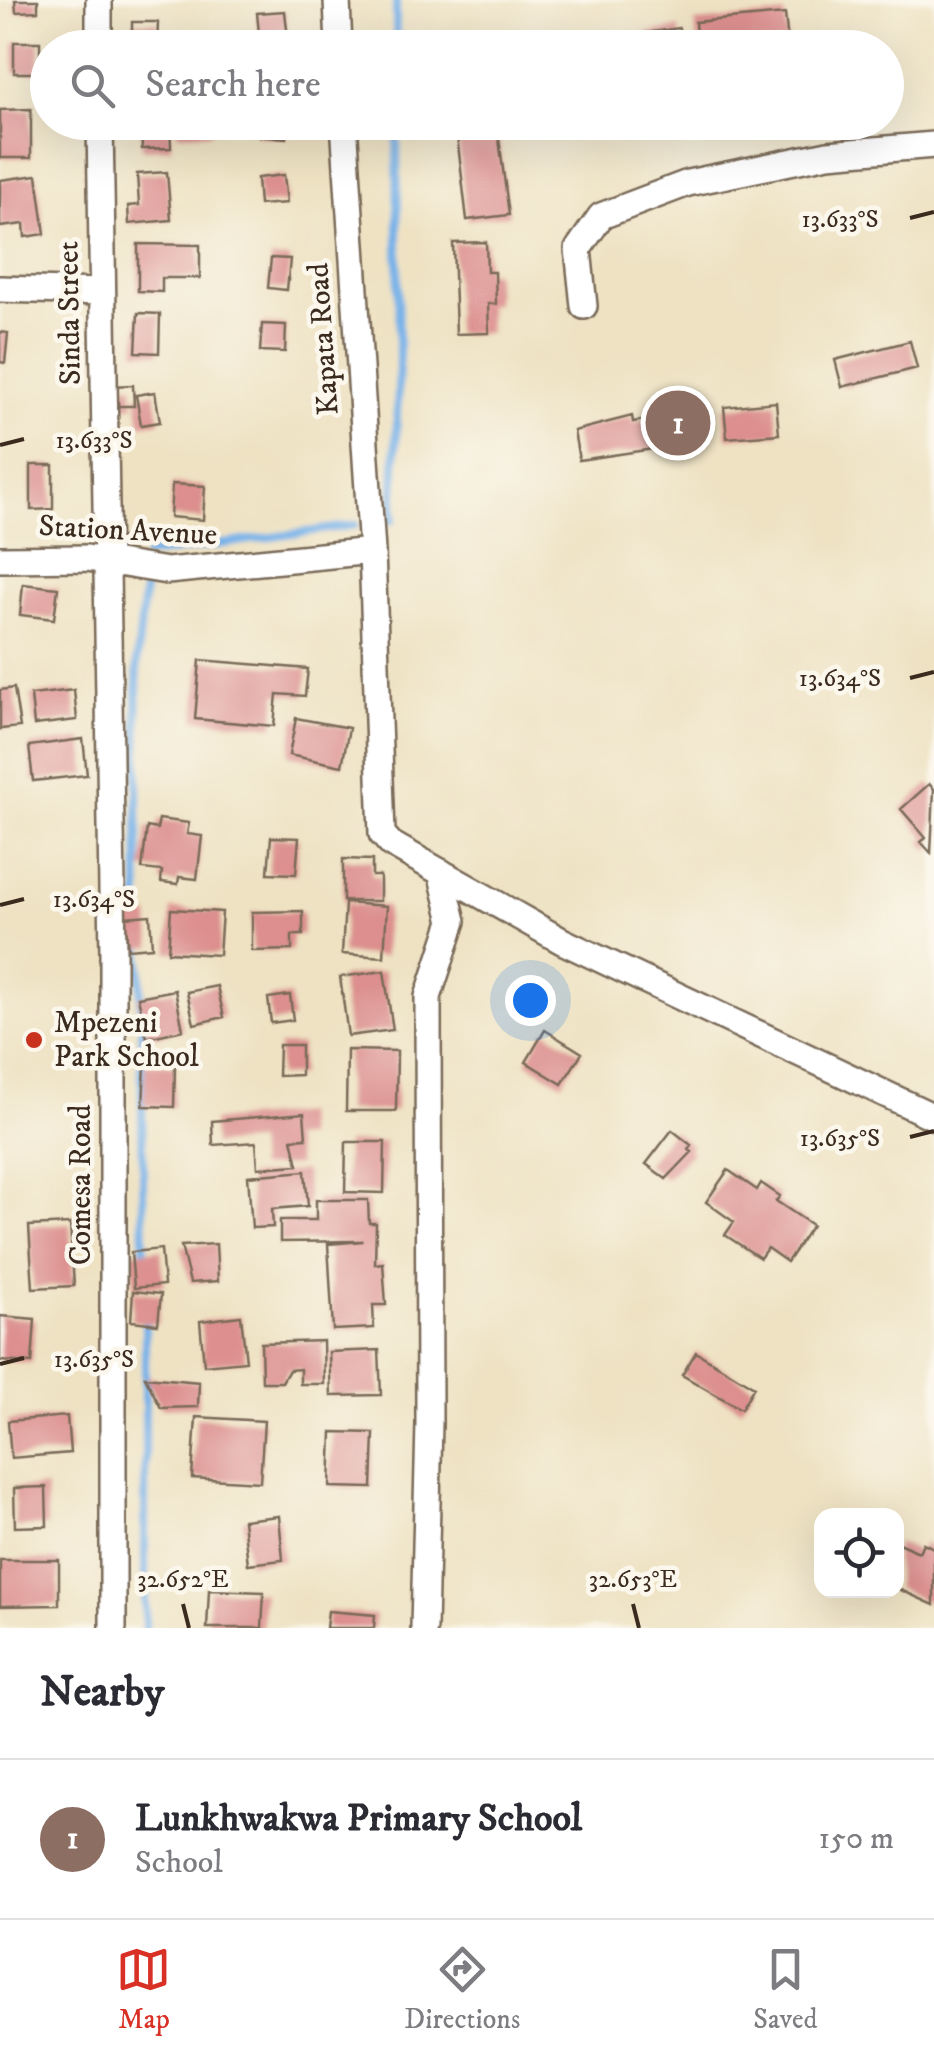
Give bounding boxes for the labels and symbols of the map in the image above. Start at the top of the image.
text: 13.633°S [801,204,879,235]
street label: Sinda Street [50,241,90,385]
street label: Kapata Road [300,262,348,416]
pin: 1 [646,386,710,460]
text: 13.633°S [55,425,133,456]
street label: Station Avenue [38,508,218,554]
text: 13.634°S [799,663,881,694]
text: 13.634°S [53,884,135,915]
your location [505,975,556,1026]
place label: Mpezeni Park School [54,1005,199,1076]
marker: Mpezeni Park School [23,1029,45,1051]
street label: Comesa Road [63,1105,100,1265]
text: 13.635°S [800,1123,880,1154]
text: 13.635°S [54,1344,134,1375]
text: 32.652°E [137,1564,229,1595]
text: 32.653°E [589,1564,677,1595]

